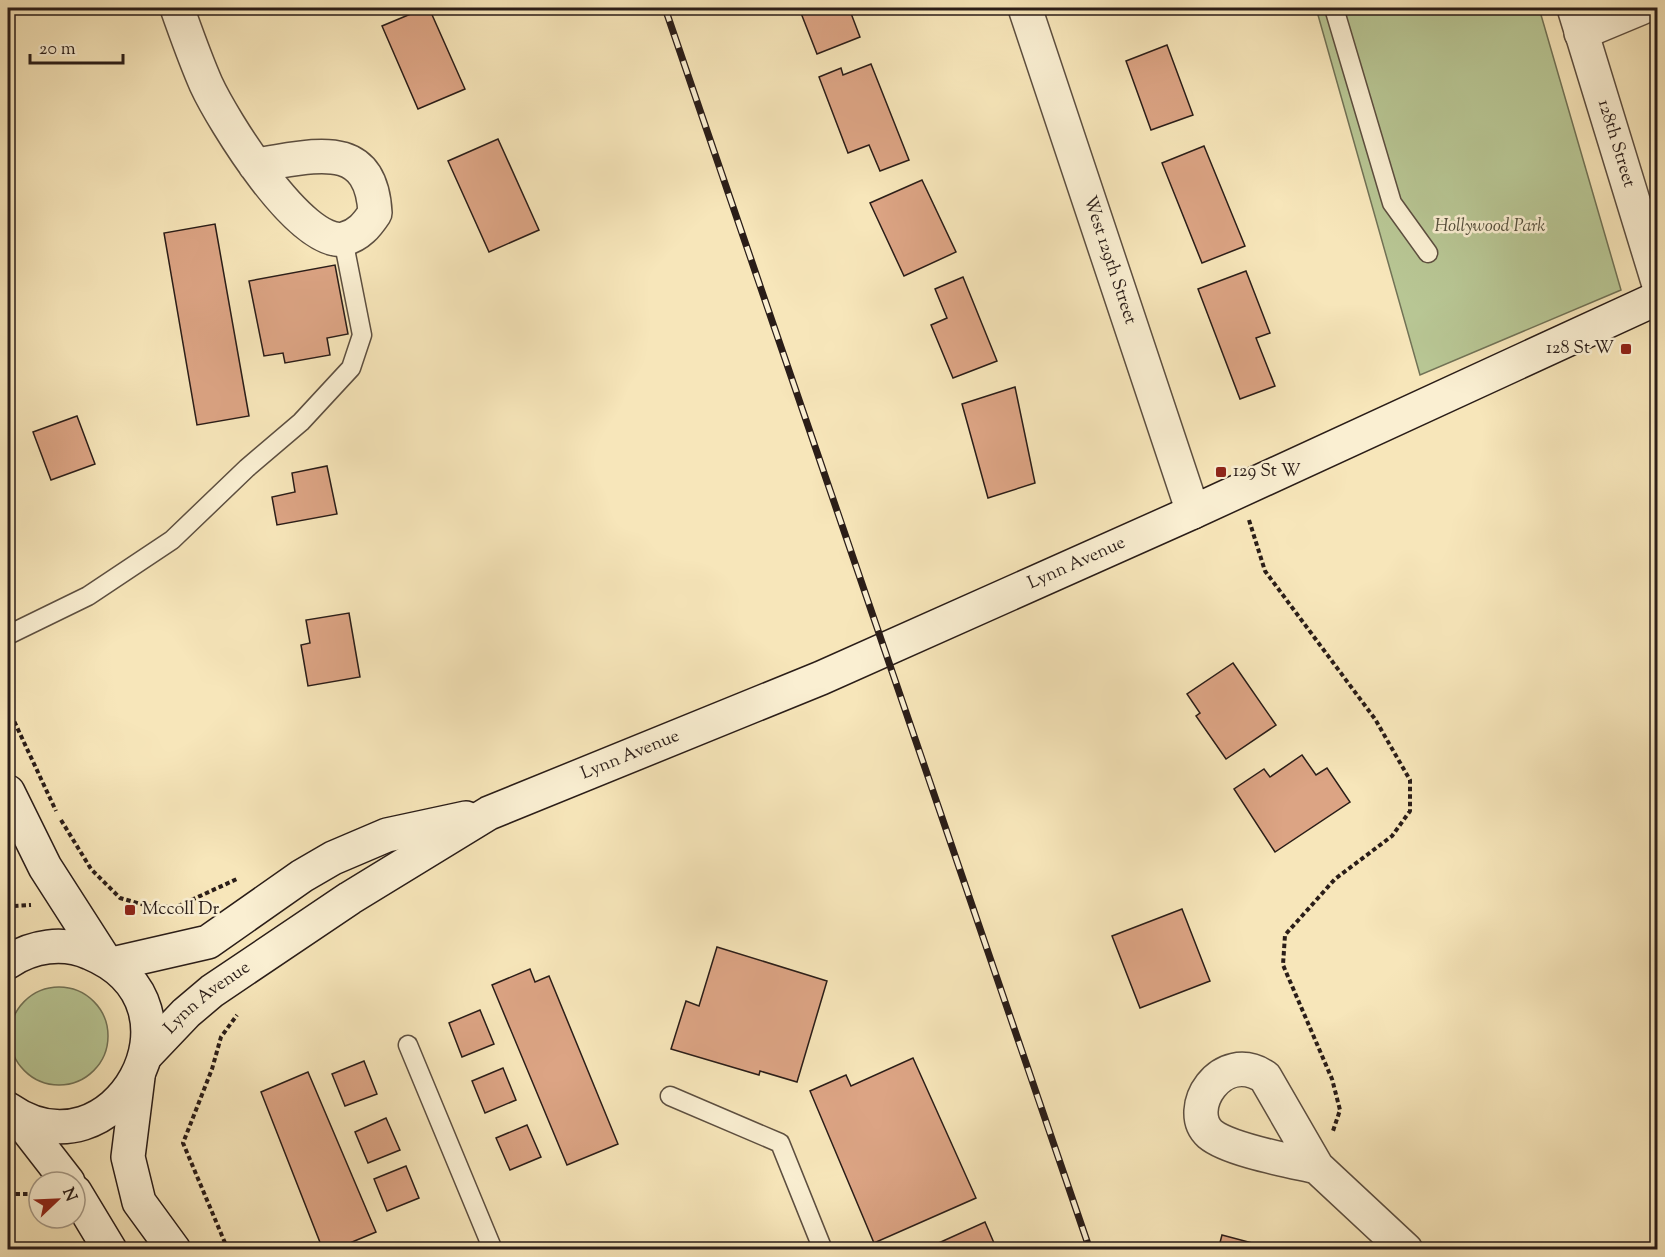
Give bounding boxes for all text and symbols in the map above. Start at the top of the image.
scale bar [30,27,123,65]
text: 20 m [39,37,76,63]
street label: 128th Street [1590,97,1641,191]
street label: West 129th Street [1076,193,1143,328]
park label: Hollywood Park [1435,214,1545,240]
place label: 128 St W [1546,336,1614,362]
marker: 128 St W [1619,342,1633,356]
place label: 129 St W [1233,459,1301,485]
marker: 129 St W [1214,465,1228,479]
street label: Lynn Avenue [1024,531,1130,597]
street label: Lynn Avenue [577,724,684,787]
place label: Mccoll Dr [142,897,219,923]
marker: Mccoll Dr [123,903,137,917]
street label: Lynn Avenue [158,955,256,1041]
north arrow [27,1170,87,1230]
text: N [55,1185,82,1206]

